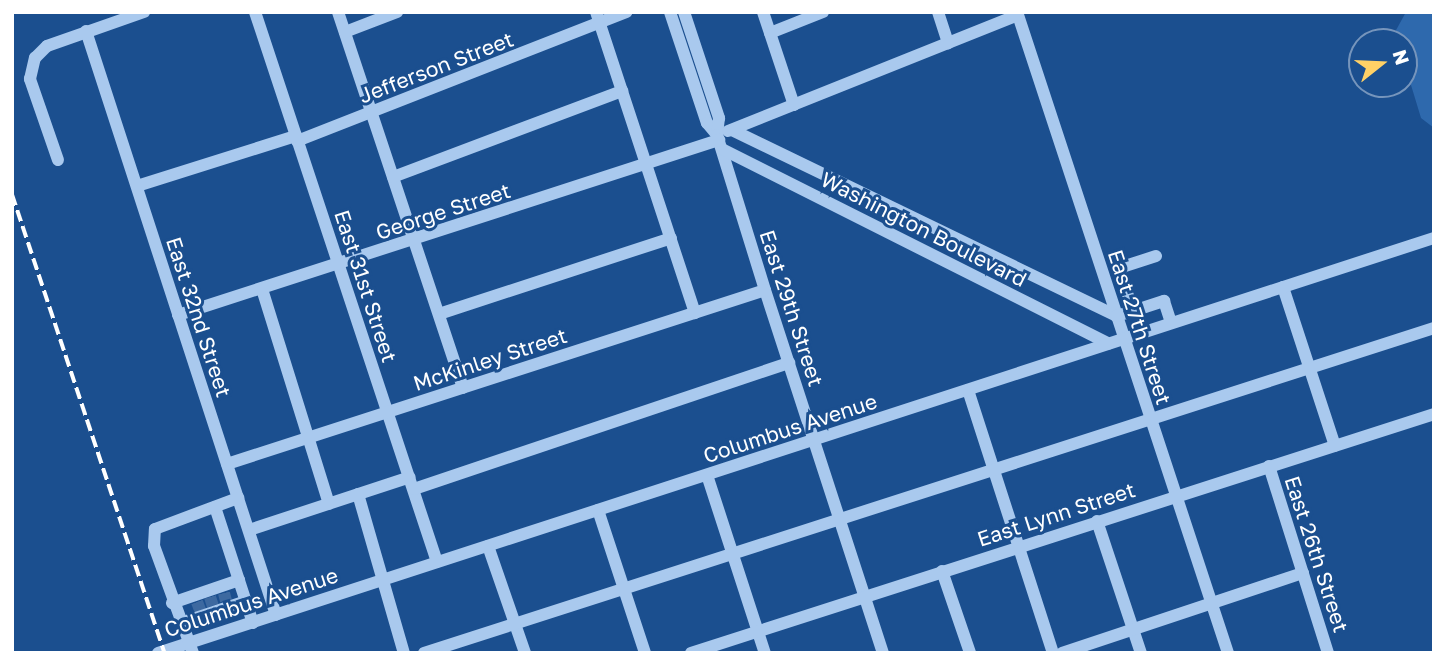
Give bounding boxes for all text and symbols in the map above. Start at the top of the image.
street label: Jefferson Street [355,26,517,108]
north arrow [1348,28,1418,98]
text: N [1388,47,1415,67]
street label: Washington Boulevard [817,166,1031,292]
street label: George Street [372,177,514,245]
street label: East 31st Street [330,207,402,365]
street label: East 29th Street [755,227,829,389]
street label: East 32nd Street [161,234,237,400]
street label: East 27th Street [1103,246,1177,408]
street label: McKinley Street [410,322,570,396]
street label: Columbus Avenue [700,388,880,468]
street label: East 26th Street [1280,473,1354,635]
street label: East Lynn Street [974,477,1138,551]
street label: Columbus Avenue [161,562,341,642]

